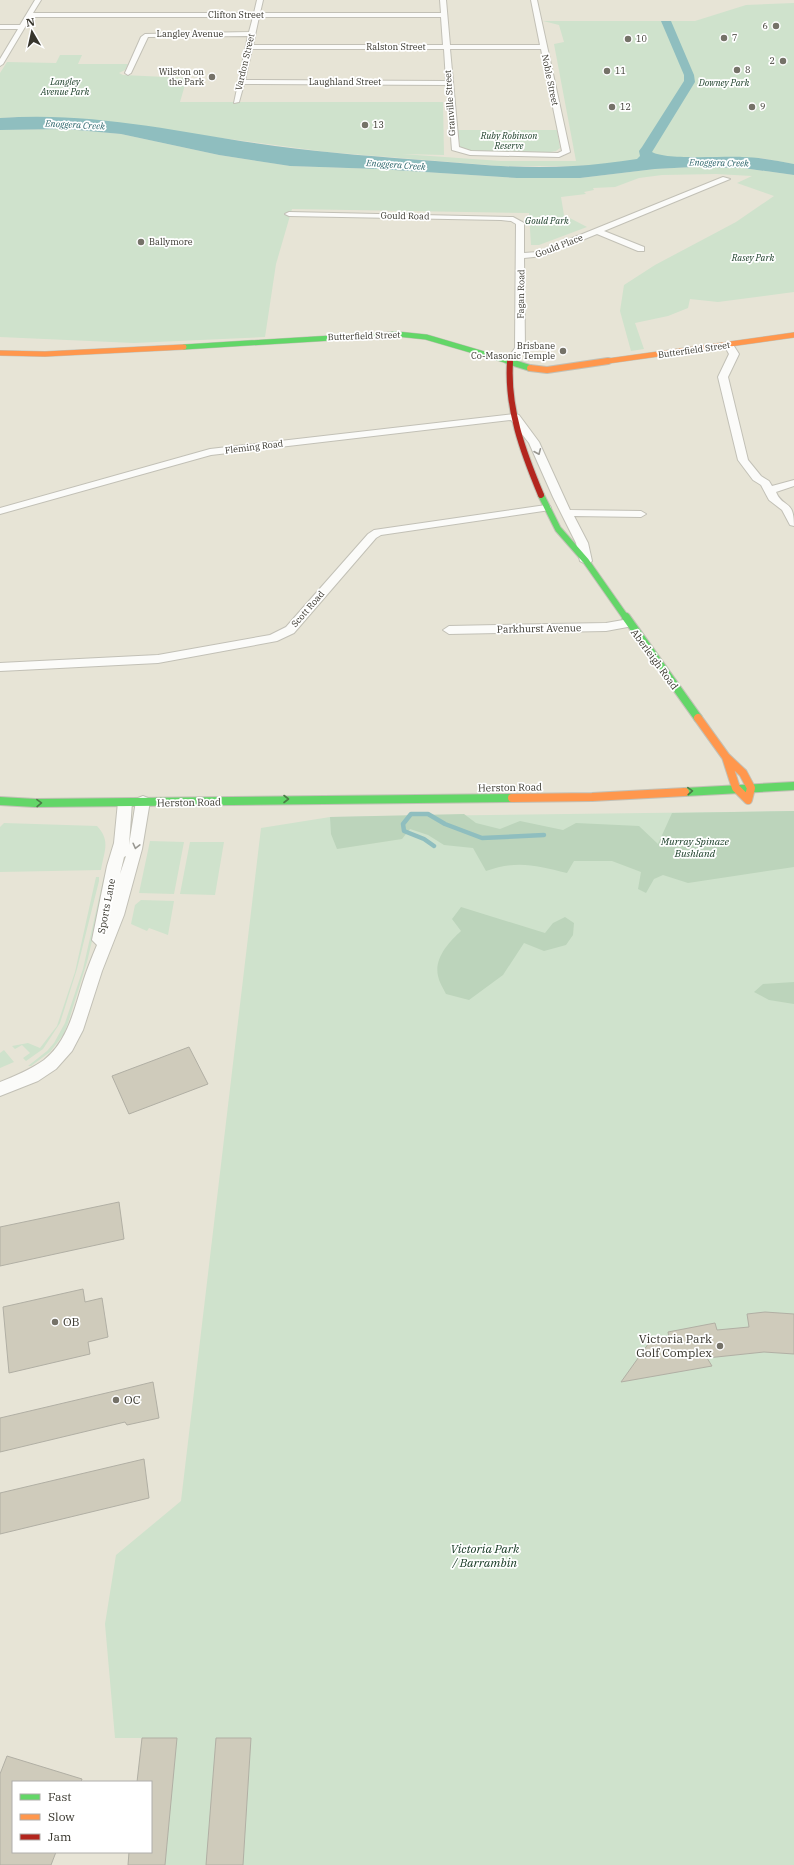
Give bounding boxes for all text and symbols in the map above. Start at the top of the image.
street label: Clifton Street [208,9,264,20]
north arrow [12,12,52,52]
text: N [25,14,36,30]
place label: 6 [763,20,768,31]
marker: 6 [771,21,781,31]
street label: Langley Avenue [157,28,224,39]
street label: Vardon Street [233,32,256,91]
place label: 7 [732,32,737,43]
place label: 10 [636,33,647,44]
marker: 7 [719,33,729,43]
marker: 10 [623,34,633,44]
street label: Ralston Street [366,41,426,52]
street label: Noble Street [540,53,561,107]
place label: 2 [770,55,775,66]
marker: 2 [778,56,788,66]
place label: 8 [745,64,750,75]
place label: 11 [615,65,626,76]
marker: 8 [732,65,742,75]
place label: Wilston on the Park [159,66,205,87]
marker: 11 [602,66,612,76]
street label: Granville Street [442,70,457,136]
marker: Wilston on the Park [207,72,217,82]
park label: Langley Avenue Park [40,76,89,97]
street label: Laughland Street [309,76,381,87]
park label: Downey Park [698,77,750,88]
place label: 12 [620,101,631,112]
place label: 9 [760,101,765,112]
marker: 12 [607,102,617,112]
marker: 9 [747,102,757,112]
water label: Enoggera Creek [44,117,105,132]
place label: 13 [373,119,384,130]
marker: 13 [360,120,370,130]
park label: Ruby Robinson Reserve [480,130,537,151]
water label: Enoggera Creek [688,156,749,169]
water label: Enoggera Creek [365,157,426,172]
street label: Gould Road [380,210,430,221]
park label: Gould Park [525,215,569,226]
street label: Gould Place [534,231,584,260]
place label: Ballymore [149,236,193,247]
marker: Ballymore [136,237,146,247]
park label: Rasey Park [731,252,774,263]
street label: Fagan Road [515,269,526,319]
street label: Butterfield Street [327,329,401,342]
street label: Butterfield Street [657,339,731,360]
place label: Brisbane Co-Masonic Temple [471,340,555,361]
marker: Brisbane Co-Masonic Temple [558,346,568,356]
street label: Fleming Road [224,437,284,456]
one-way arrow [534,448,542,455]
street label: Scott Road [289,588,327,629]
street label: Parkhurst Avenue [497,621,581,636]
street label: Aberleigh Road [628,626,681,692]
street label: Herston Road [478,780,542,795]
one-way arrow [687,786,693,795]
street label: Herston Road [157,795,221,810]
one-way arrow [283,795,289,803]
one-way arrow [36,799,42,807]
park label: Murray Spinaze Bushland [660,835,730,860]
one-way arrow [132,843,140,849]
street label: Sports Lane [95,877,118,935]
place label: OB [63,1314,80,1329]
marker: OB [50,1317,60,1327]
place label: Victoria Park Golf Complex [636,1331,712,1360]
marker: Victoria Park Golf Complex [715,1341,725,1351]
place label: OC [124,1392,141,1407]
marker: OC [111,1395,121,1405]
park label: Victoria Park / Barrambin [451,1541,520,1570]
legend [12,1781,152,1853]
text: Fast [48,1789,72,1804]
text: Slow [48,1809,75,1824]
text: Jam [48,1829,72,1844]

